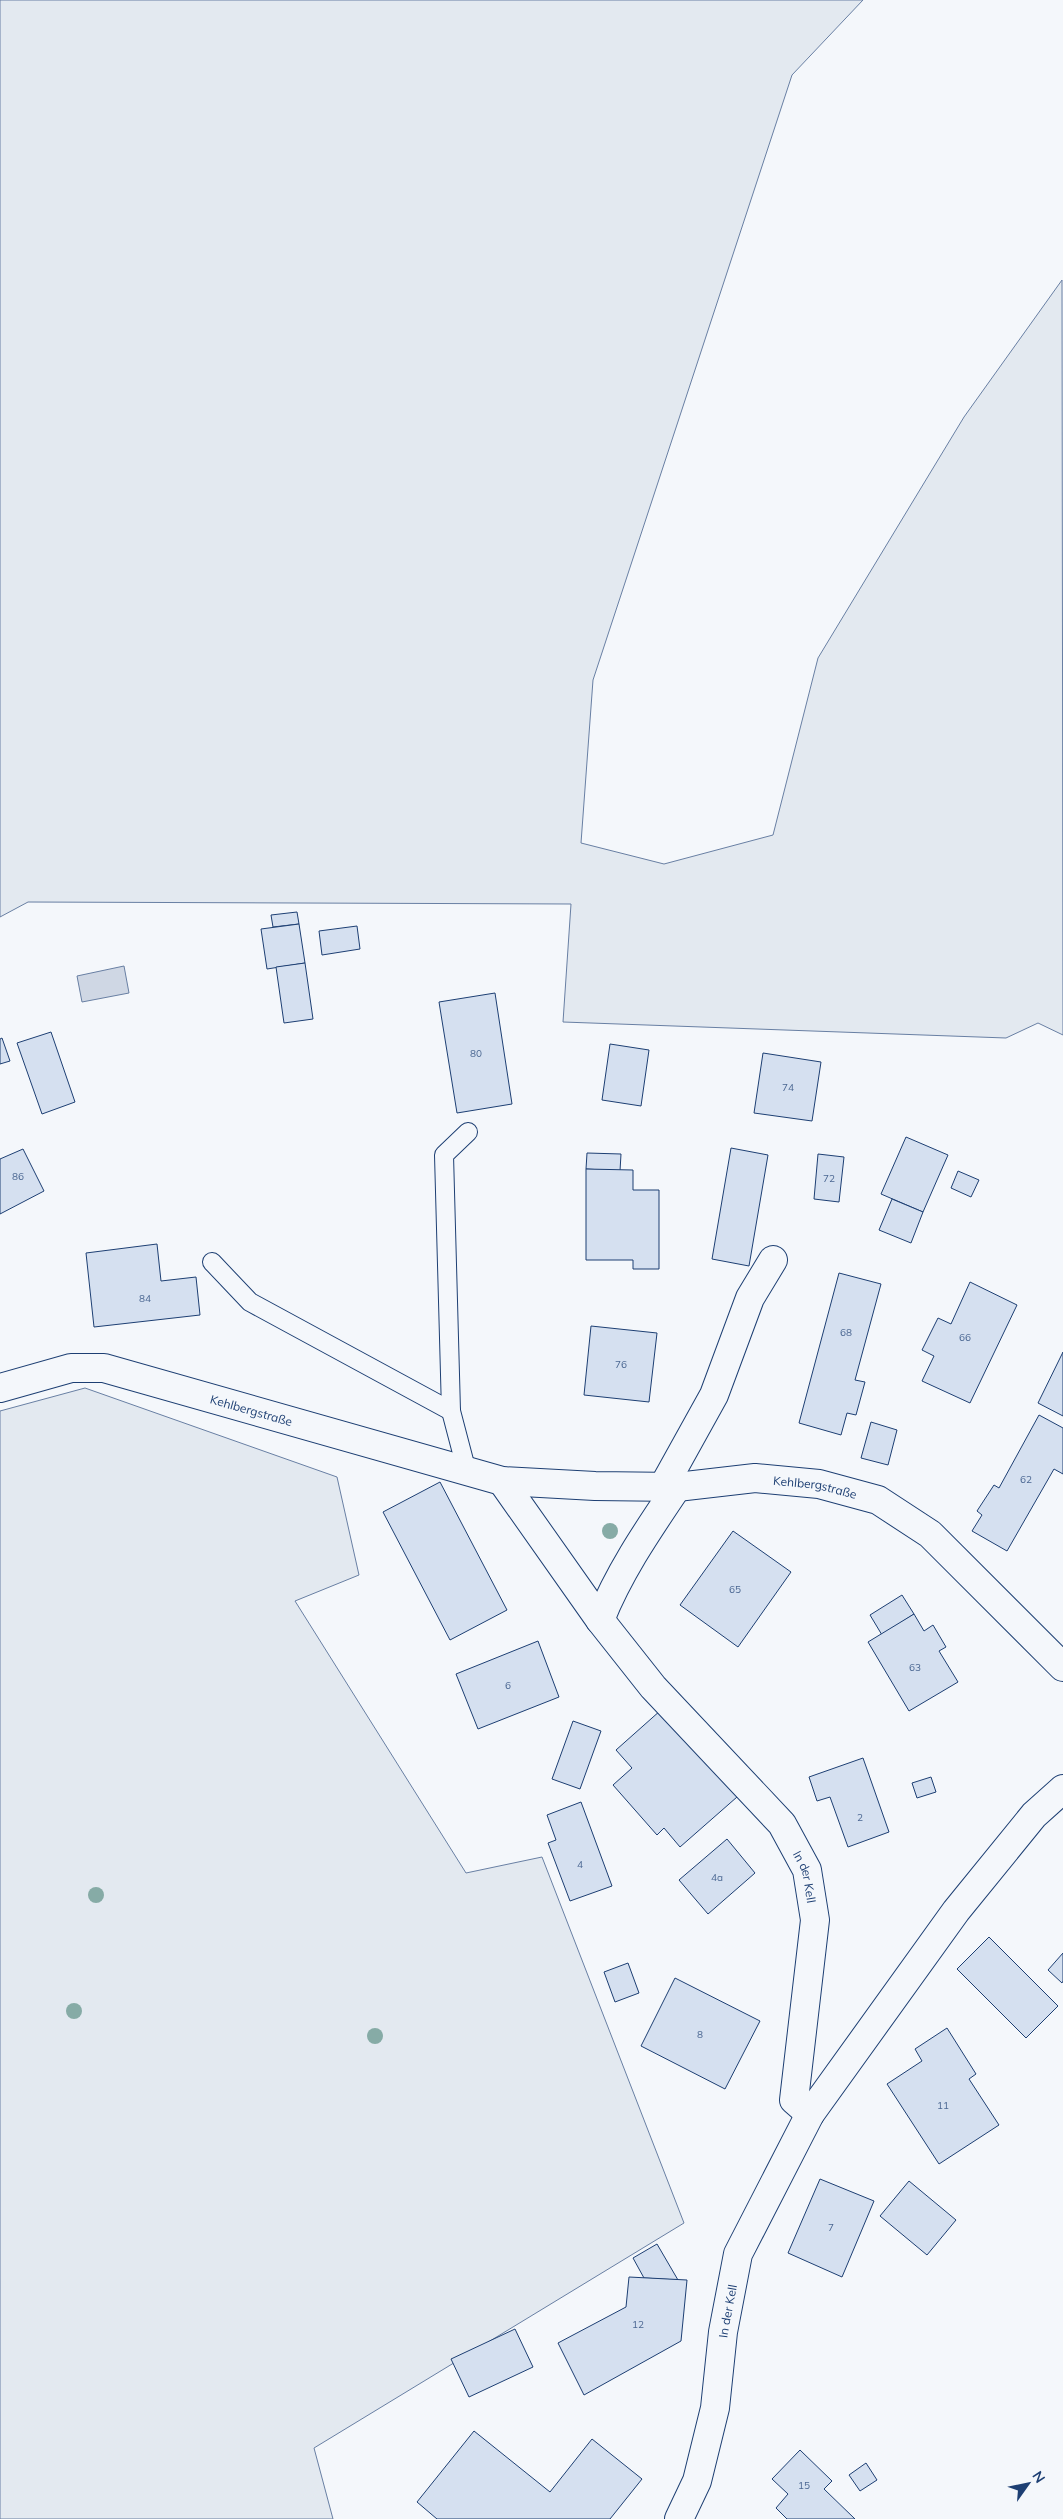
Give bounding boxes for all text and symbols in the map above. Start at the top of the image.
house number: 80 [470,1047,482,1060]
house number: 74 [782,1081,794,1094]
house number: 86 [12,1170,24,1183]
house number: 72 [823,1172,835,1185]
house number: 84 [139,1292,151,1305]
house number: 68 [840,1326,852,1339]
house number: 66 [959,1331,971,1344]
house number: 76 [615,1358,627,1371]
street label: Kehlbergstraße [209,1391,294,1429]
street label: Kehlbergstraße [773,1472,859,1501]
house number: 62 [1020,1473,1032,1486]
house number: 65 [729,1583,741,1596]
house number: 63 [909,1661,921,1674]
house number: 6 [505,1679,511,1692]
house number: 2 [857,1811,863,1824]
street label: In der Kell [790,1848,820,1904]
house number: 4 [577,1858,583,1871]
house number: 4a [711,1871,723,1884]
house number: 8 [697,2028,703,2041]
house number: 11 [937,2099,949,2112]
house number: 7 [828,2221,834,2234]
street label: In der Kell [715,2283,740,2339]
house number: 12 [632,2318,644,2331]
north arrow [1003,2459,1053,2509]
text: N [1028,2468,1049,2486]
house number: 15 [798,2479,810,2492]

